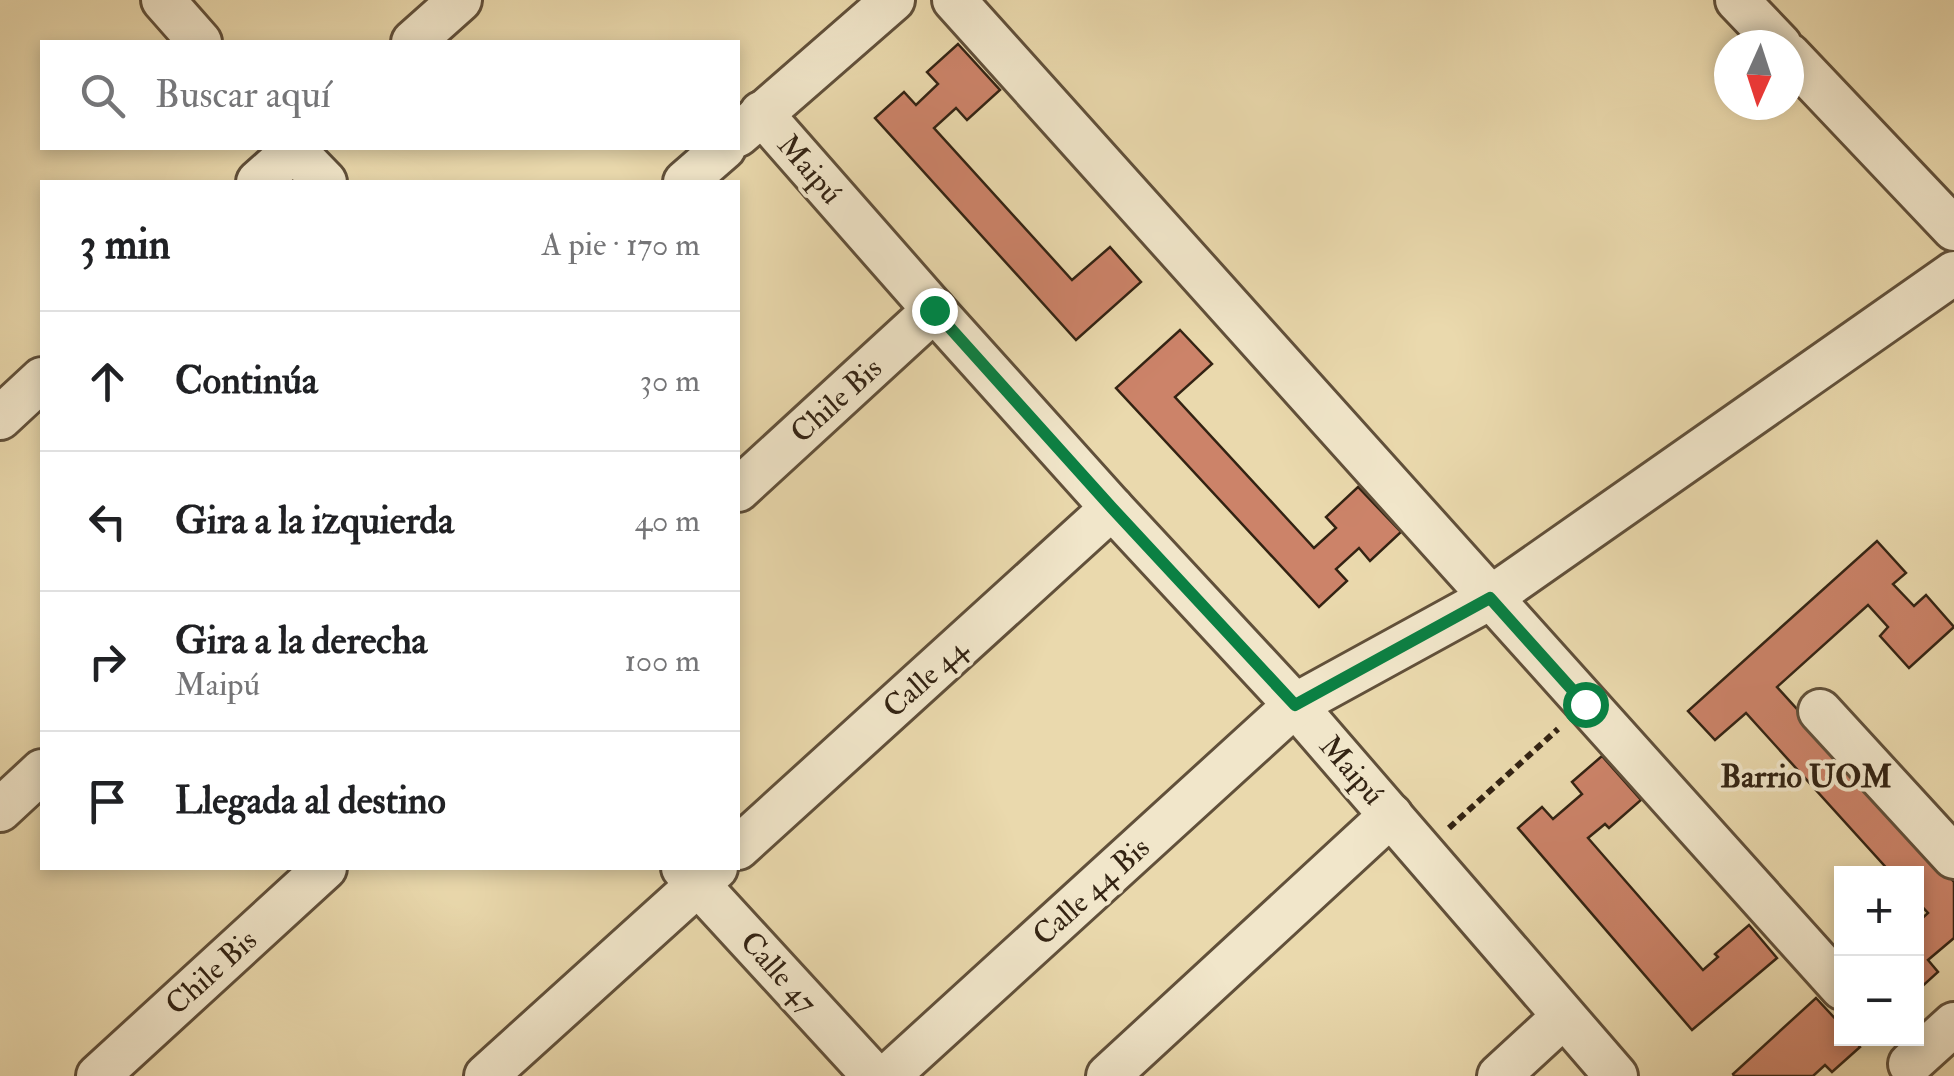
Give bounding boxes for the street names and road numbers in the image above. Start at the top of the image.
street label: Maipú [770,127,850,212]
street label: Chile Bis [783,350,890,451]
street label: Calle 44 [876,630,976,726]
street label: Maipú [1312,728,1392,813]
street label: Calle 44 Bis [1025,829,1157,954]
street label: Chile Bis [158,922,265,1023]
street label: Calle 47 [732,924,825,1021]

